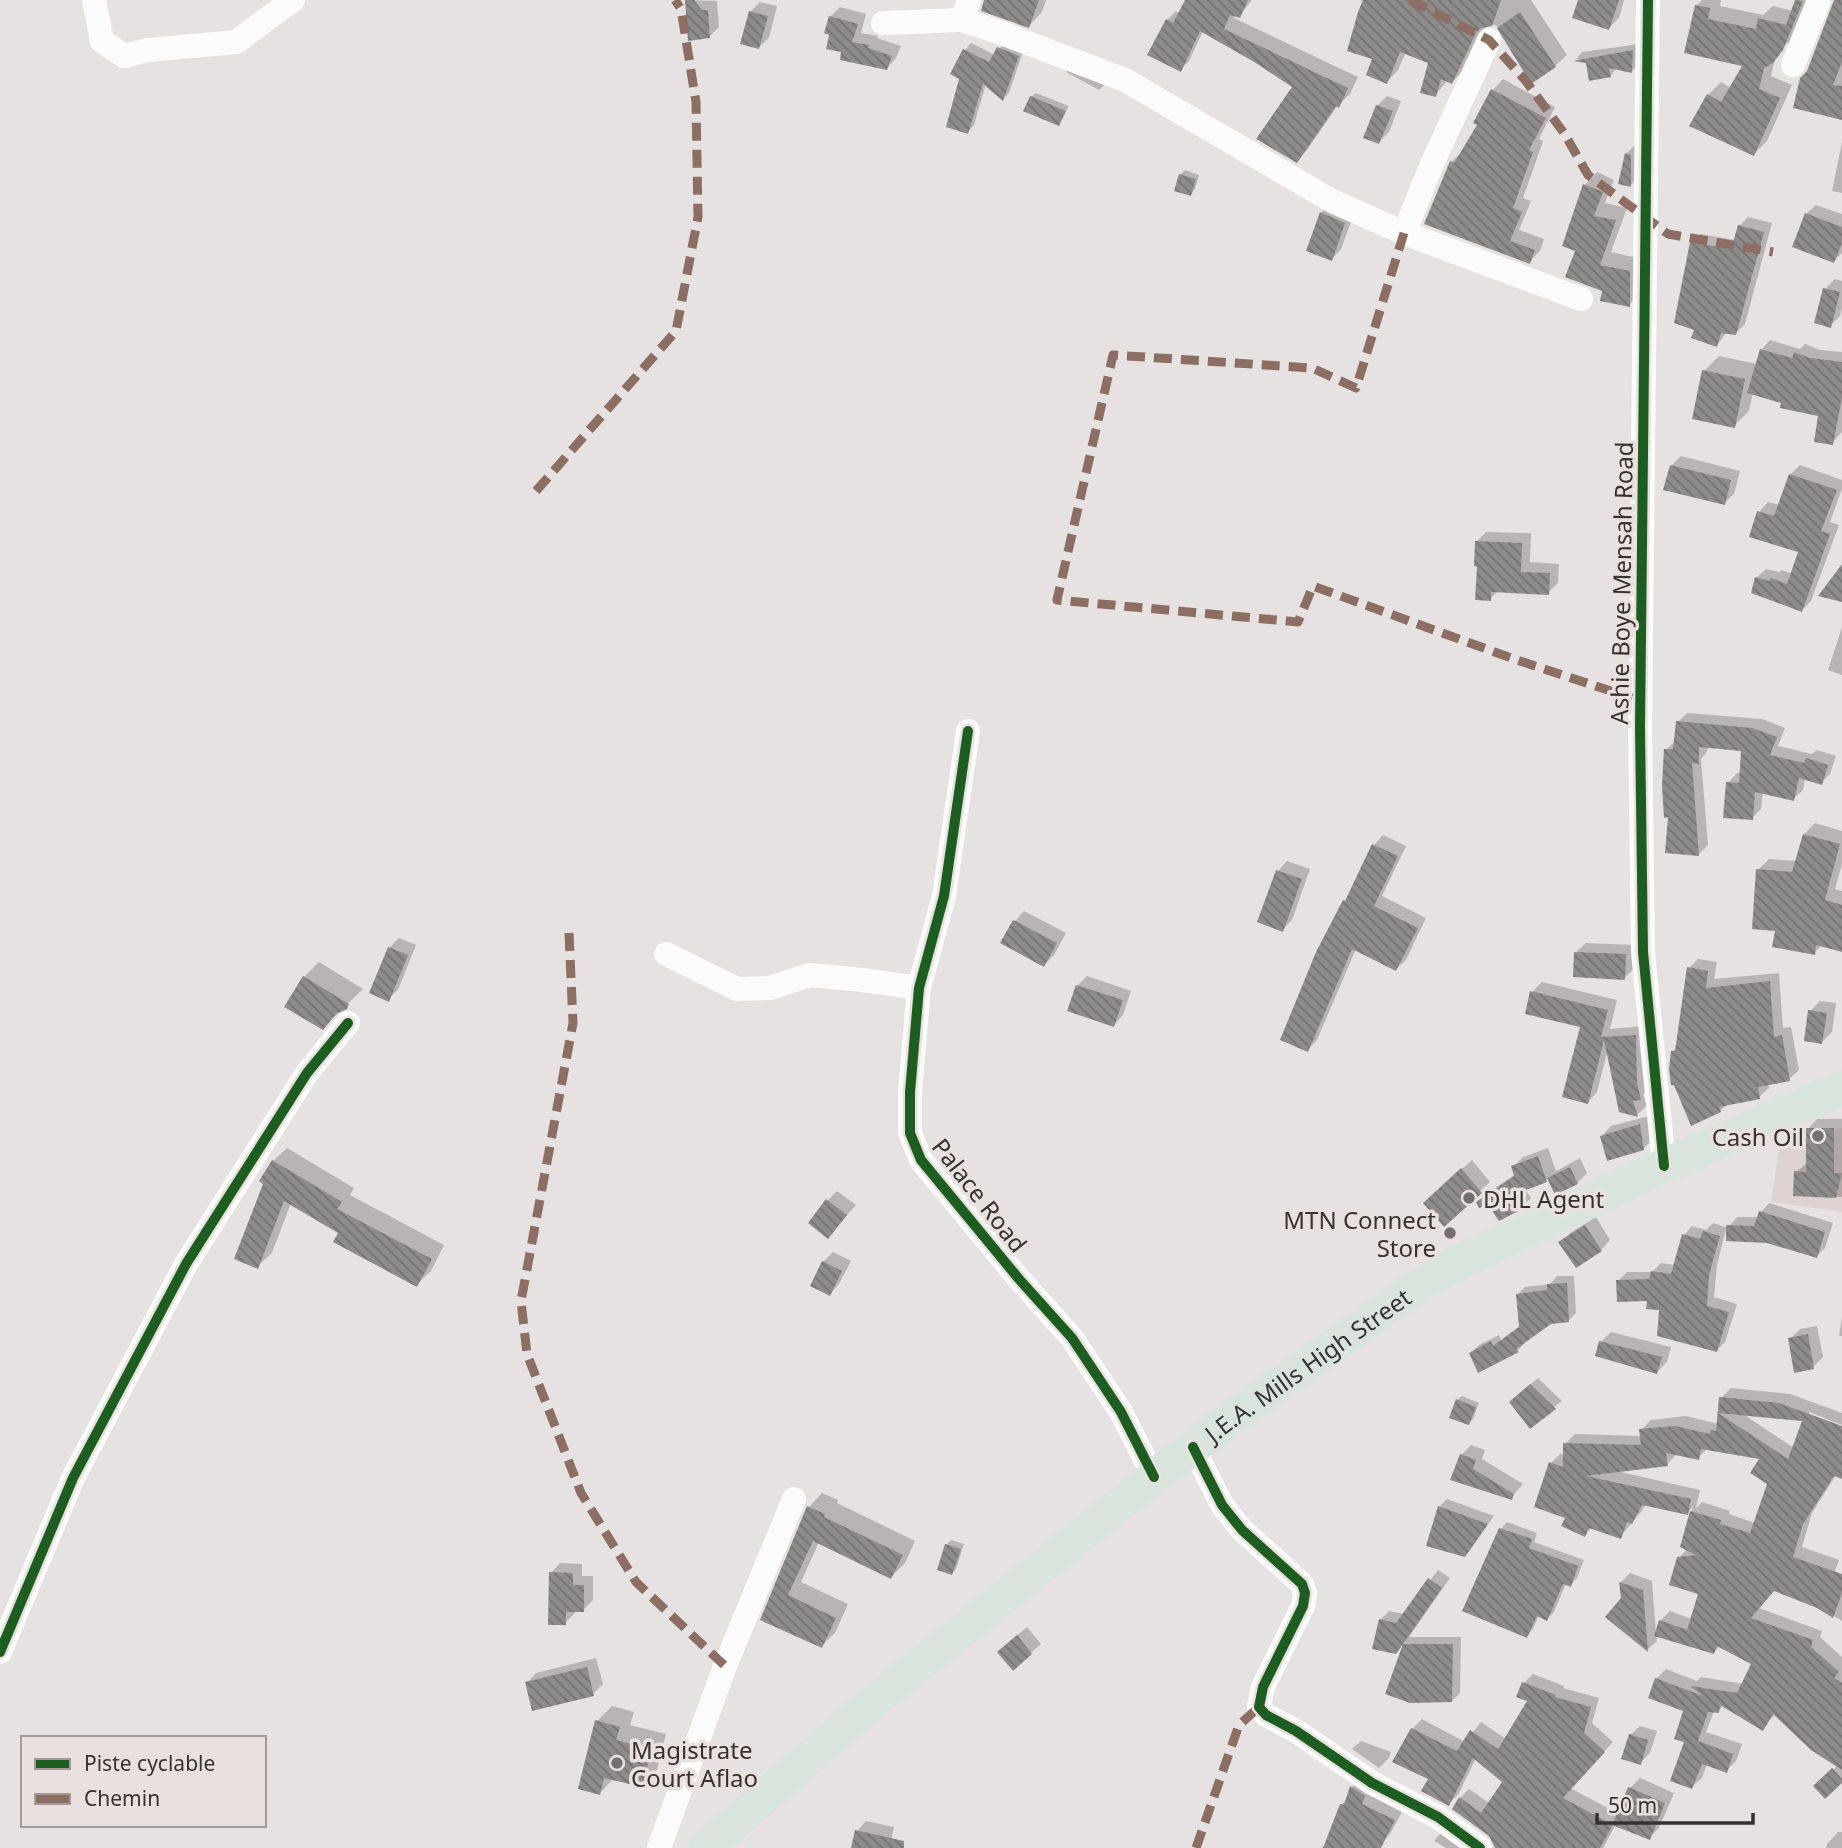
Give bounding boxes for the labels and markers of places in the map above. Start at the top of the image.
place label: Cash Oil [1712,1120,1804,1153]
marker: Cash Oil [1810,1128,1826,1144]
place label: DHL Agent [1483,1182,1605,1215]
marker: DHL Agent [1461,1190,1477,1206]
place label: MTN Connect Store [1283,1203,1436,1264]
marker: MTN Connect Store [1442,1225,1458,1241]
place label: Magistrate Court Aflao [631,1733,758,1794]
marker: Magistrate Court Aflao [609,1755,625,1771]

